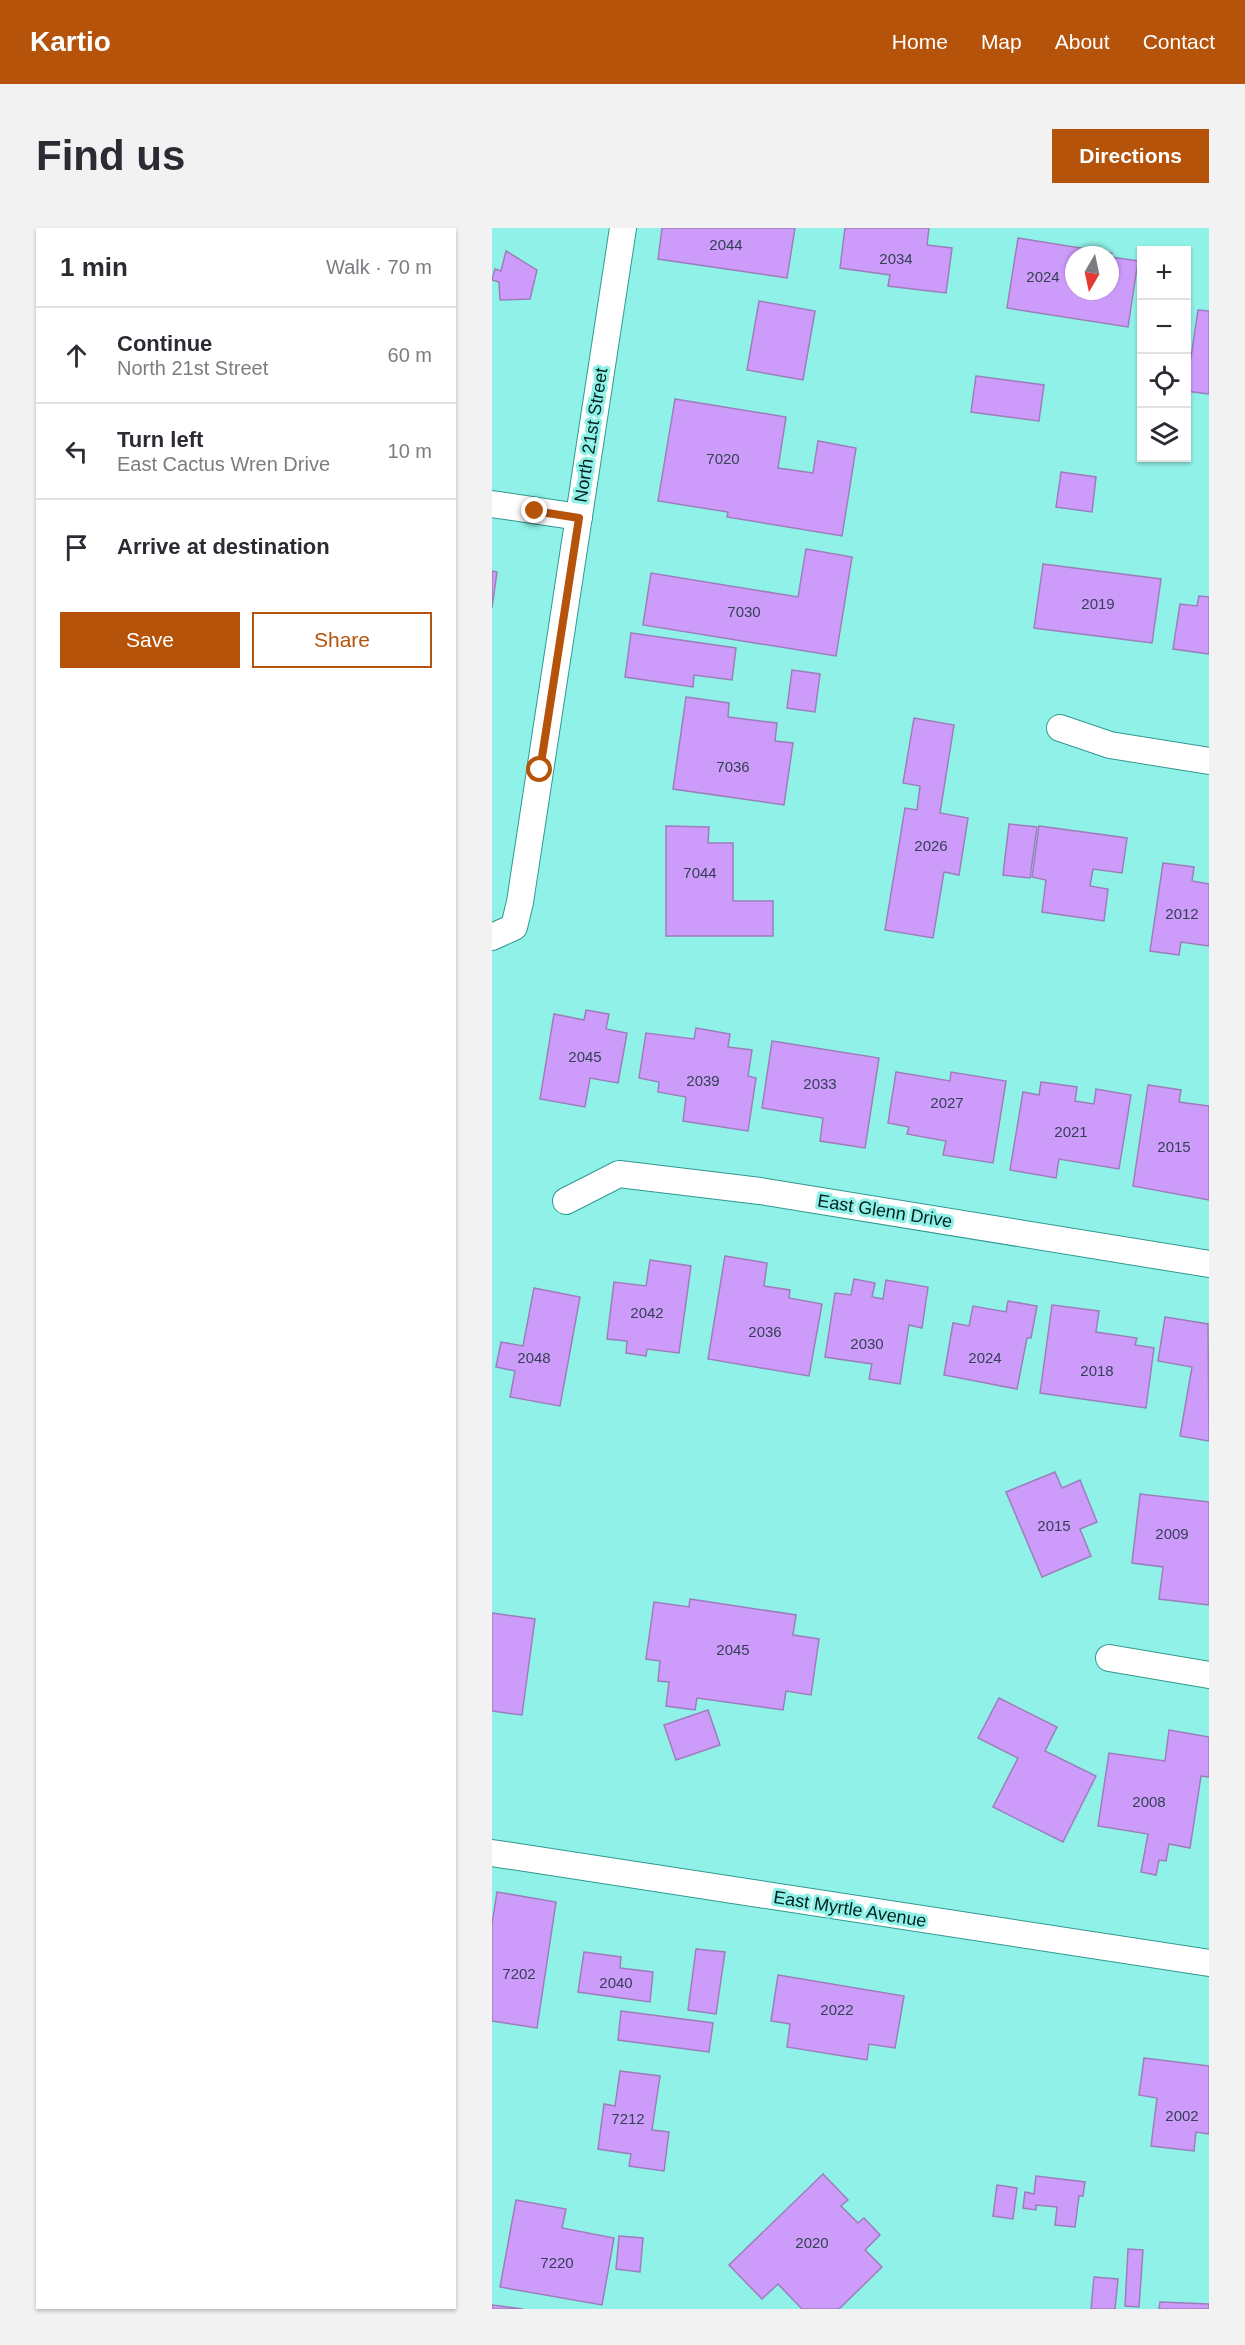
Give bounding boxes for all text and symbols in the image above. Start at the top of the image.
text: Kartio [30,26,111,57]
text: Home [892,30,948,53]
text: Map [981,30,1022,53]
text: About [1055,30,1110,53]
text: Contact [1143,30,1215,53]
button: Directions [1052,129,1209,183]
text: Find us [36,132,185,179]
house number: 2044 [709,236,743,253]
north arrow [1065,246,1119,300]
map controls [1137,246,1191,462]
button: + [1137,246,1191,300]
house number: 2034 [879,250,913,267]
text: 1 min [60,252,128,282]
text: Walk · 70 m [326,256,432,278]
house number: 2024 [1026,268,1060,285]
button: − [1137,300,1191,354]
text: Continue [117,331,212,356]
icon: ahead [60,339,93,372]
text: 60 m [388,344,432,366]
button: locate [1137,354,1191,408]
text: North 21st Street [117,357,268,379]
street label: North 21st Street [570,366,612,504]
button: layers [1137,408,1191,462]
text: Turn left [117,427,203,452]
icon: left [60,435,93,468]
text: 10 m [388,440,432,462]
house number: 7020 [706,450,740,467]
text: East Cactus Wren Drive [117,453,330,475]
route end [521,497,547,523]
icon: arrive [60,531,93,564]
text: Arrive at destination [117,534,330,559]
house number: 2019 [1081,595,1115,612]
house number: 7030 [727,603,761,620]
button: Save [60,612,240,668]
button: Share [252,612,432,668]
route start [526,756,552,782]
house number: 7036 [716,758,750,775]
house number: 2026 [914,837,948,854]
house number: 7044 [683,864,717,881]
house number: 2012 [1165,905,1199,922]
house number: 2045 [568,1048,602,1065]
house number: 2039 [686,1072,720,1089]
house number: 2033 [803,1075,837,1092]
house number: 2027 [930,1094,964,1111]
house number: 2021 [1054,1123,1088,1140]
house number: 2015 [1157,1138,1191,1155]
street label: East Glenn Drive [816,1190,954,1232]
house number: 2042 [630,1304,664,1321]
house number: 2036 [748,1323,782,1340]
house number: 2030 [850,1335,884,1352]
house number: 2048 [517,1349,551,1366]
house number: 2024 [968,1349,1002,1366]
house number: 2018 [1080,1362,1114,1379]
house number: 2015 [1037,1517,1071,1534]
house number: 2009 [1155,1525,1189,1542]
house number: 2045 [716,1641,750,1658]
house number: 2008 [1132,1793,1166,1810]
street label: East Myrtle Avenue [772,1887,928,1931]
house number: 7202 [502,1965,536,1982]
house number: 2040 [599,1974,633,1991]
house number: 2022 [820,2001,854,2018]
house number: 2002 [1165,2107,1199,2124]
house number: 7212 [611,2110,645,2127]
house number: 2020 [795,2234,829,2251]
house number: 7220 [540,2254,574,2271]

